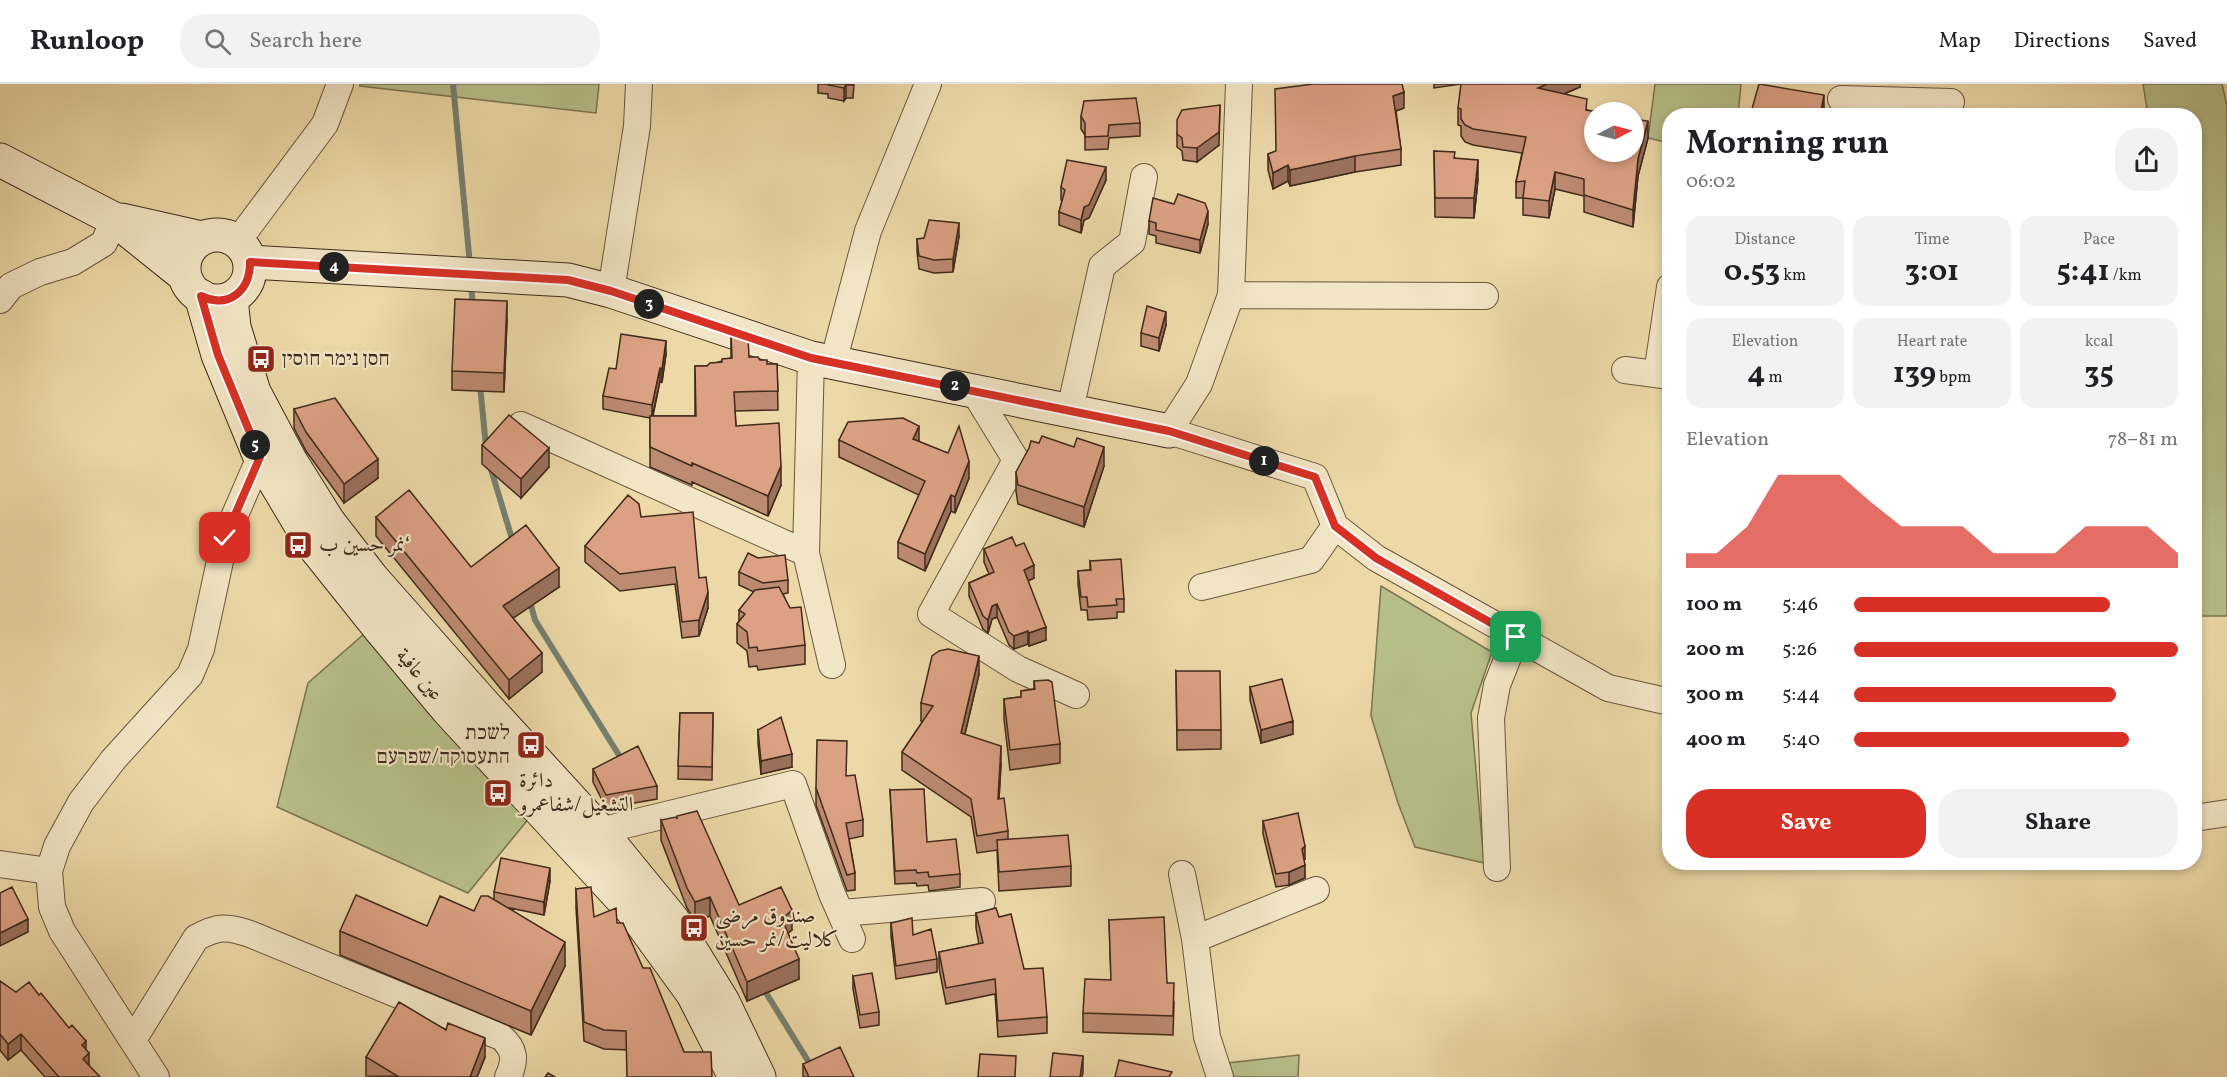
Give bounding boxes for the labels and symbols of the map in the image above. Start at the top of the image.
north arrow [1584,102,1644,162]
pin: 4 [319,252,349,282]
pin: 3 [634,289,664,319]
bus stop icon: חסן נימר חוסין [245,343,277,375]
place label: חסן נימר חוסין [282,345,390,374]
pin: 2 [940,371,970,401]
pin: 5 [240,430,270,460]
pin: 1 [1249,446,1279,476]
pin [199,512,250,563]
bus stop icon: نمر حسين ب‘ [282,529,314,561]
place label: نمر حسين ب‘ [319,531,410,560]
pin [1490,611,1541,662]
street label: عين عافية [388,642,450,708]
place label: לשכת התעסוקה/שפרעם [377,719,510,772]
bus stop icon: לשכת התעסוקה/שפרעם [515,729,547,761]
place label: دائرة التشغيل/شفاعمرو [517,767,633,820]
bus stop icon: دائرة التشغيل/شفاعمرو [482,777,514,809]
place label: صندوق مرضى كلاليت/نمر حسين [715,902,838,955]
bus stop icon: صندوق مرضى كلاليت/نمر حسين [678,912,710,944]

